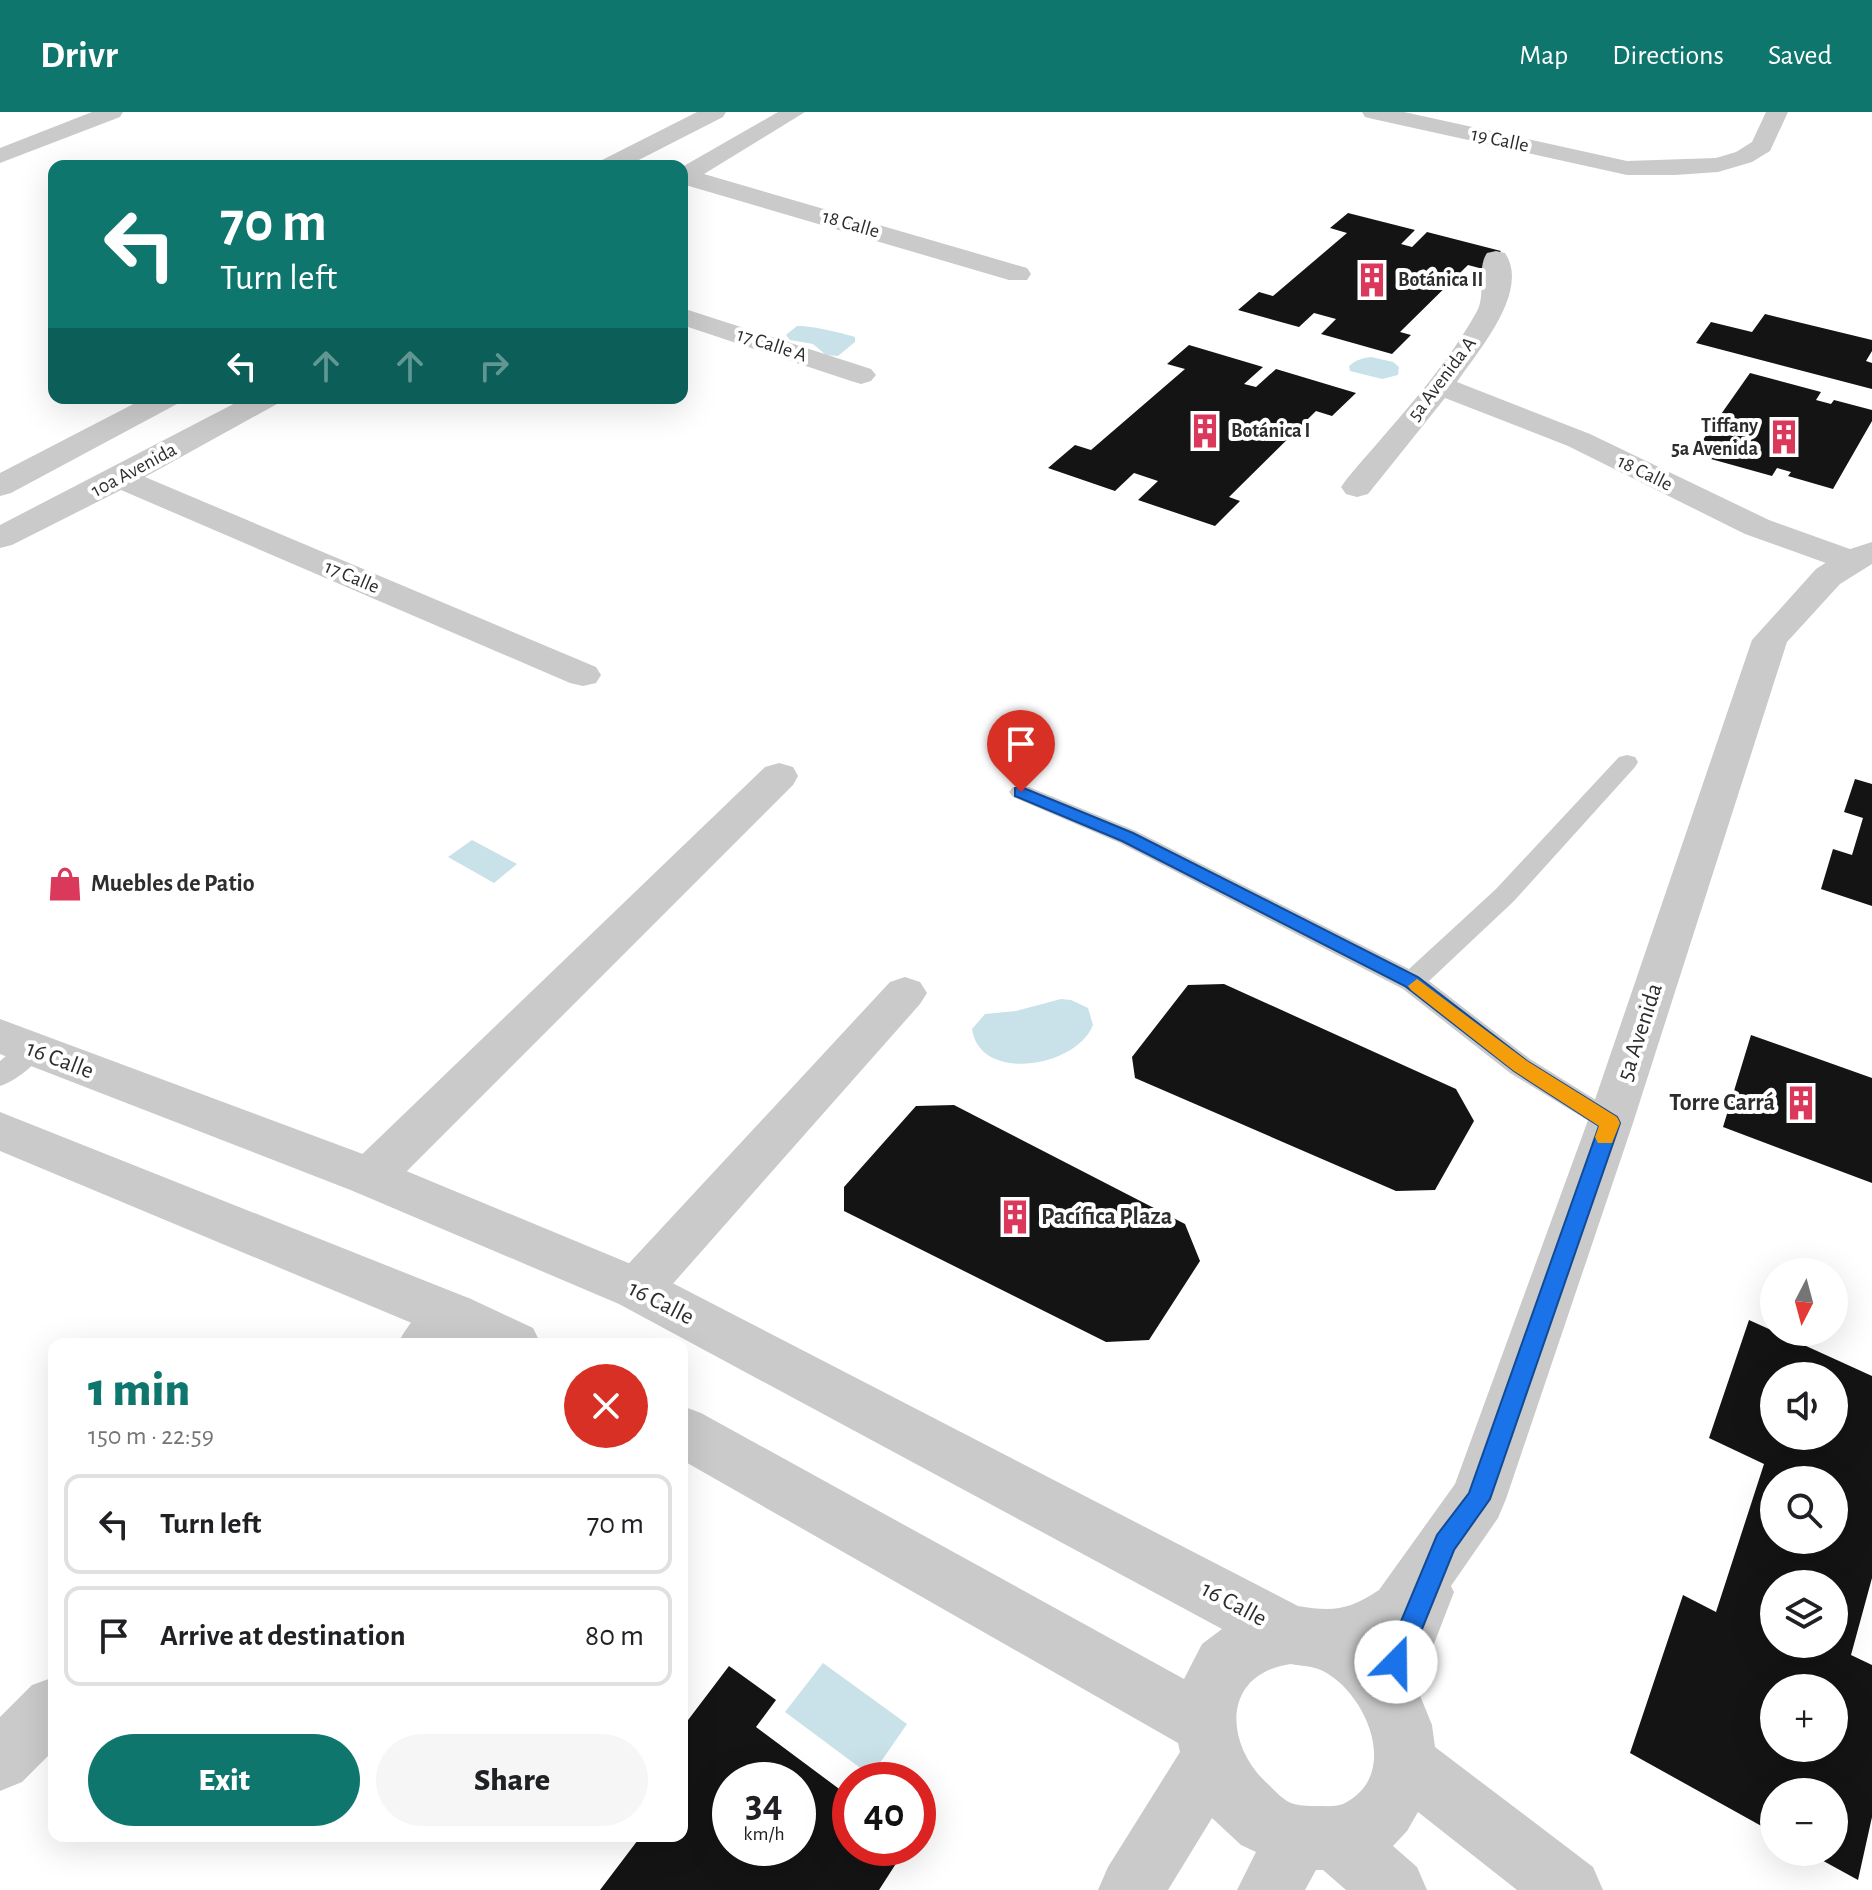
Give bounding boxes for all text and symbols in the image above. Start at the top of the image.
text: Drivr [40,37,118,75]
text: Map [1519,42,1568,70]
text: Directions [1612,42,1724,70]
text: Saved [1768,42,1832,70]
street label: 19 Calle [1469,124,1531,156]
icon: left [88,192,192,296]
text: 70 m [220,195,327,251]
street label: 18 Calle [820,206,882,242]
text: Turn left [220,260,337,296]
building icon: Botánica II [1353,261,1391,299]
place label: Botánica II [1398,270,1483,290]
street label: 17 Calle A [735,324,810,366]
street label: 5a Avenida A [1404,333,1480,425]
icon: left [220,344,264,388]
icon: ahead [304,344,348,388]
icon: ahead [388,344,432,388]
icon: right [472,344,516,388]
building icon: Botánica I [1186,412,1224,450]
place label: Tiffany 5a Avenida [1671,416,1758,459]
building icon: Tiffany 5a Avenida [1765,418,1803,456]
place label: Botánica I [1231,421,1310,441]
street label: 10a Avenida [88,439,180,501]
street label: 18 Calle [1614,451,1676,495]
street label: 17 Calle [322,557,382,597]
pin [987,710,1055,792]
icon: arrive [999,722,1043,766]
shop icon: Muebles de Patio [46,865,84,903]
place label: Muebles de Patio [91,872,255,896]
street label: 5a Avenida [1613,980,1667,1084]
street label: 16 Calle [23,1036,97,1084]
building icon: Torre Carrá [1782,1084,1820,1122]
place label: Torre Carrá [1669,1091,1775,1115]
building icon: Pacífica Plaza [996,1198,1034,1236]
place label: Pacífica Plaza [1041,1205,1172,1229]
north arrow [1760,1258,1848,1346]
map controls [1760,1258,1848,1866]
street label: 16 Calle [624,1276,698,1330]
button: sound [1760,1362,1848,1450]
button: close [564,1364,648,1448]
text: 1 min [88,1367,190,1415]
text: 150 m · 22:59 [88,1423,214,1449]
button: search [1760,1466,1848,1554]
icon: left [92,1502,136,1546]
text: Turn left [160,1509,261,1539]
text: 70 m [587,1509,644,1539]
button: layers [1760,1570,1848,1658]
street label: 16 Calle [1197,1577,1271,1631]
icon: arrive [92,1614,136,1658]
position arrow [1354,1620,1438,1704]
text: Arrive at destination [160,1621,406,1651]
text: 80 m [585,1621,644,1651]
button: + [1760,1674,1848,1762]
button: Exit [88,1734,360,1826]
button: Share [376,1734,648,1826]
speed limit sign: 40 [832,1762,936,1866]
button: − [1760,1778,1848,1866]
text: 34 [745,1784,783,1824]
text: km/h [743,1824,785,1844]

